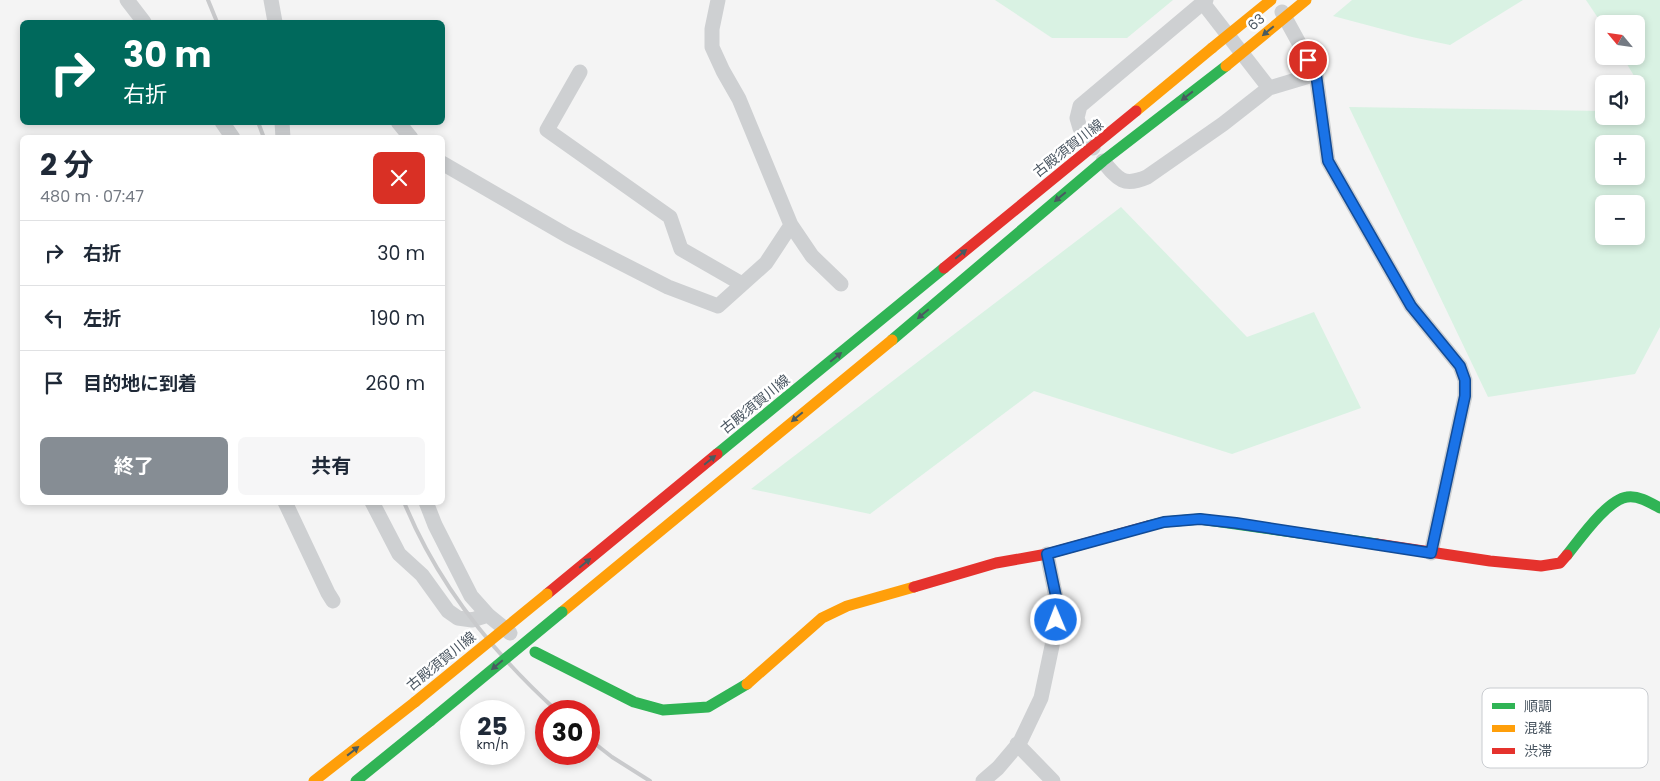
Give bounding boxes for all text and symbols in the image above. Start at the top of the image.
street label: 63 [1243,9,1269,35]
north arrow [1595,15,1645,65]
map controls [1595,15,1645,245]
one-way arrow [1262,25,1274,36]
text: 30 m [123,30,211,79]
pin [1287,39,1329,81]
icon: right [40,40,105,105]
icon: arrive [1294,46,1322,74]
button: sound [1595,75,1645,125]
text: 右折 [123,79,167,110]
one-way arrow [1180,91,1194,101]
street label: 古殿須賀川線 [1029,114,1107,182]
button: + [1595,135,1645,185]
text: 2 分 [40,143,94,186]
button: close [373,152,425,204]
text: 480 m · 07:47 [40,185,144,208]
one-way arrow [1054,192,1067,203]
button: − [1595,195,1645,245]
icon: right [40,239,68,267]
text: 右折 [83,240,121,267]
text: 30 m [377,240,425,267]
one-way arrow [955,248,968,259]
icon: left [40,304,68,332]
text: 左折 [83,305,121,332]
text: 190 m [370,305,425,332]
one-way arrow [917,308,929,320]
one-way arrow [829,351,842,362]
icon: arrive [40,369,68,397]
text: 目的地に到着 [83,370,197,397]
text: 260 m [365,370,425,397]
street label: 古殿須賀川線 [716,370,794,438]
one-way arrow [791,412,804,423]
button: 終了 [40,437,228,495]
button: 共有 [238,437,425,495]
one-way arrow [704,455,717,466]
one-way arrow [578,558,591,569]
position arrow [1029,593,1081,645]
street label: 古殿須賀川線 [402,627,480,695]
one-way arrow [491,660,504,671]
legend [1482,688,1648,768]
text: 順調 [1524,696,1552,716]
speed limit sign: 30 [535,700,600,765]
text: 25 [477,709,508,744]
text: 混雑 [1524,718,1552,738]
text: km/h [477,736,508,753]
text: 渋滞 [1524,741,1552,761]
one-way arrow [346,746,360,756]

